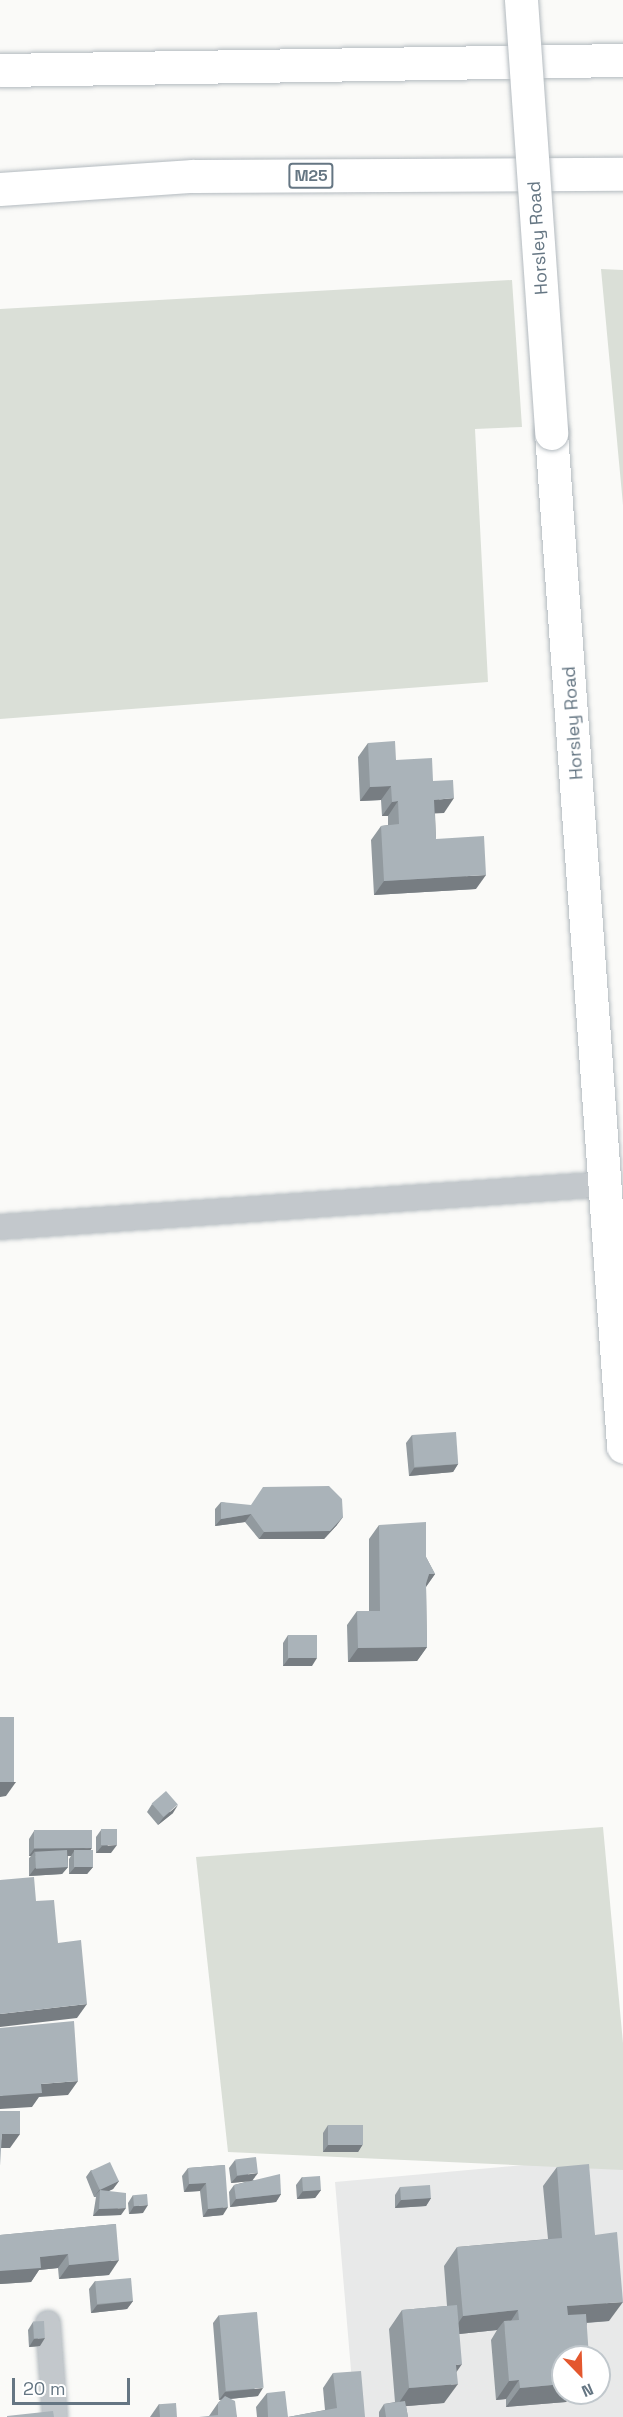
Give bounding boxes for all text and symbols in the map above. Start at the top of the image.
road number: M25 [287,163,335,189]
street label: Horsley Road [523,180,553,296]
street label: Horsley Road [558,665,588,781]
north arrow [551,2345,611,2405]
scale bar [15,2366,134,2404]
text: 20 m [23,2377,66,2400]
text: N [578,2378,596,2402]

